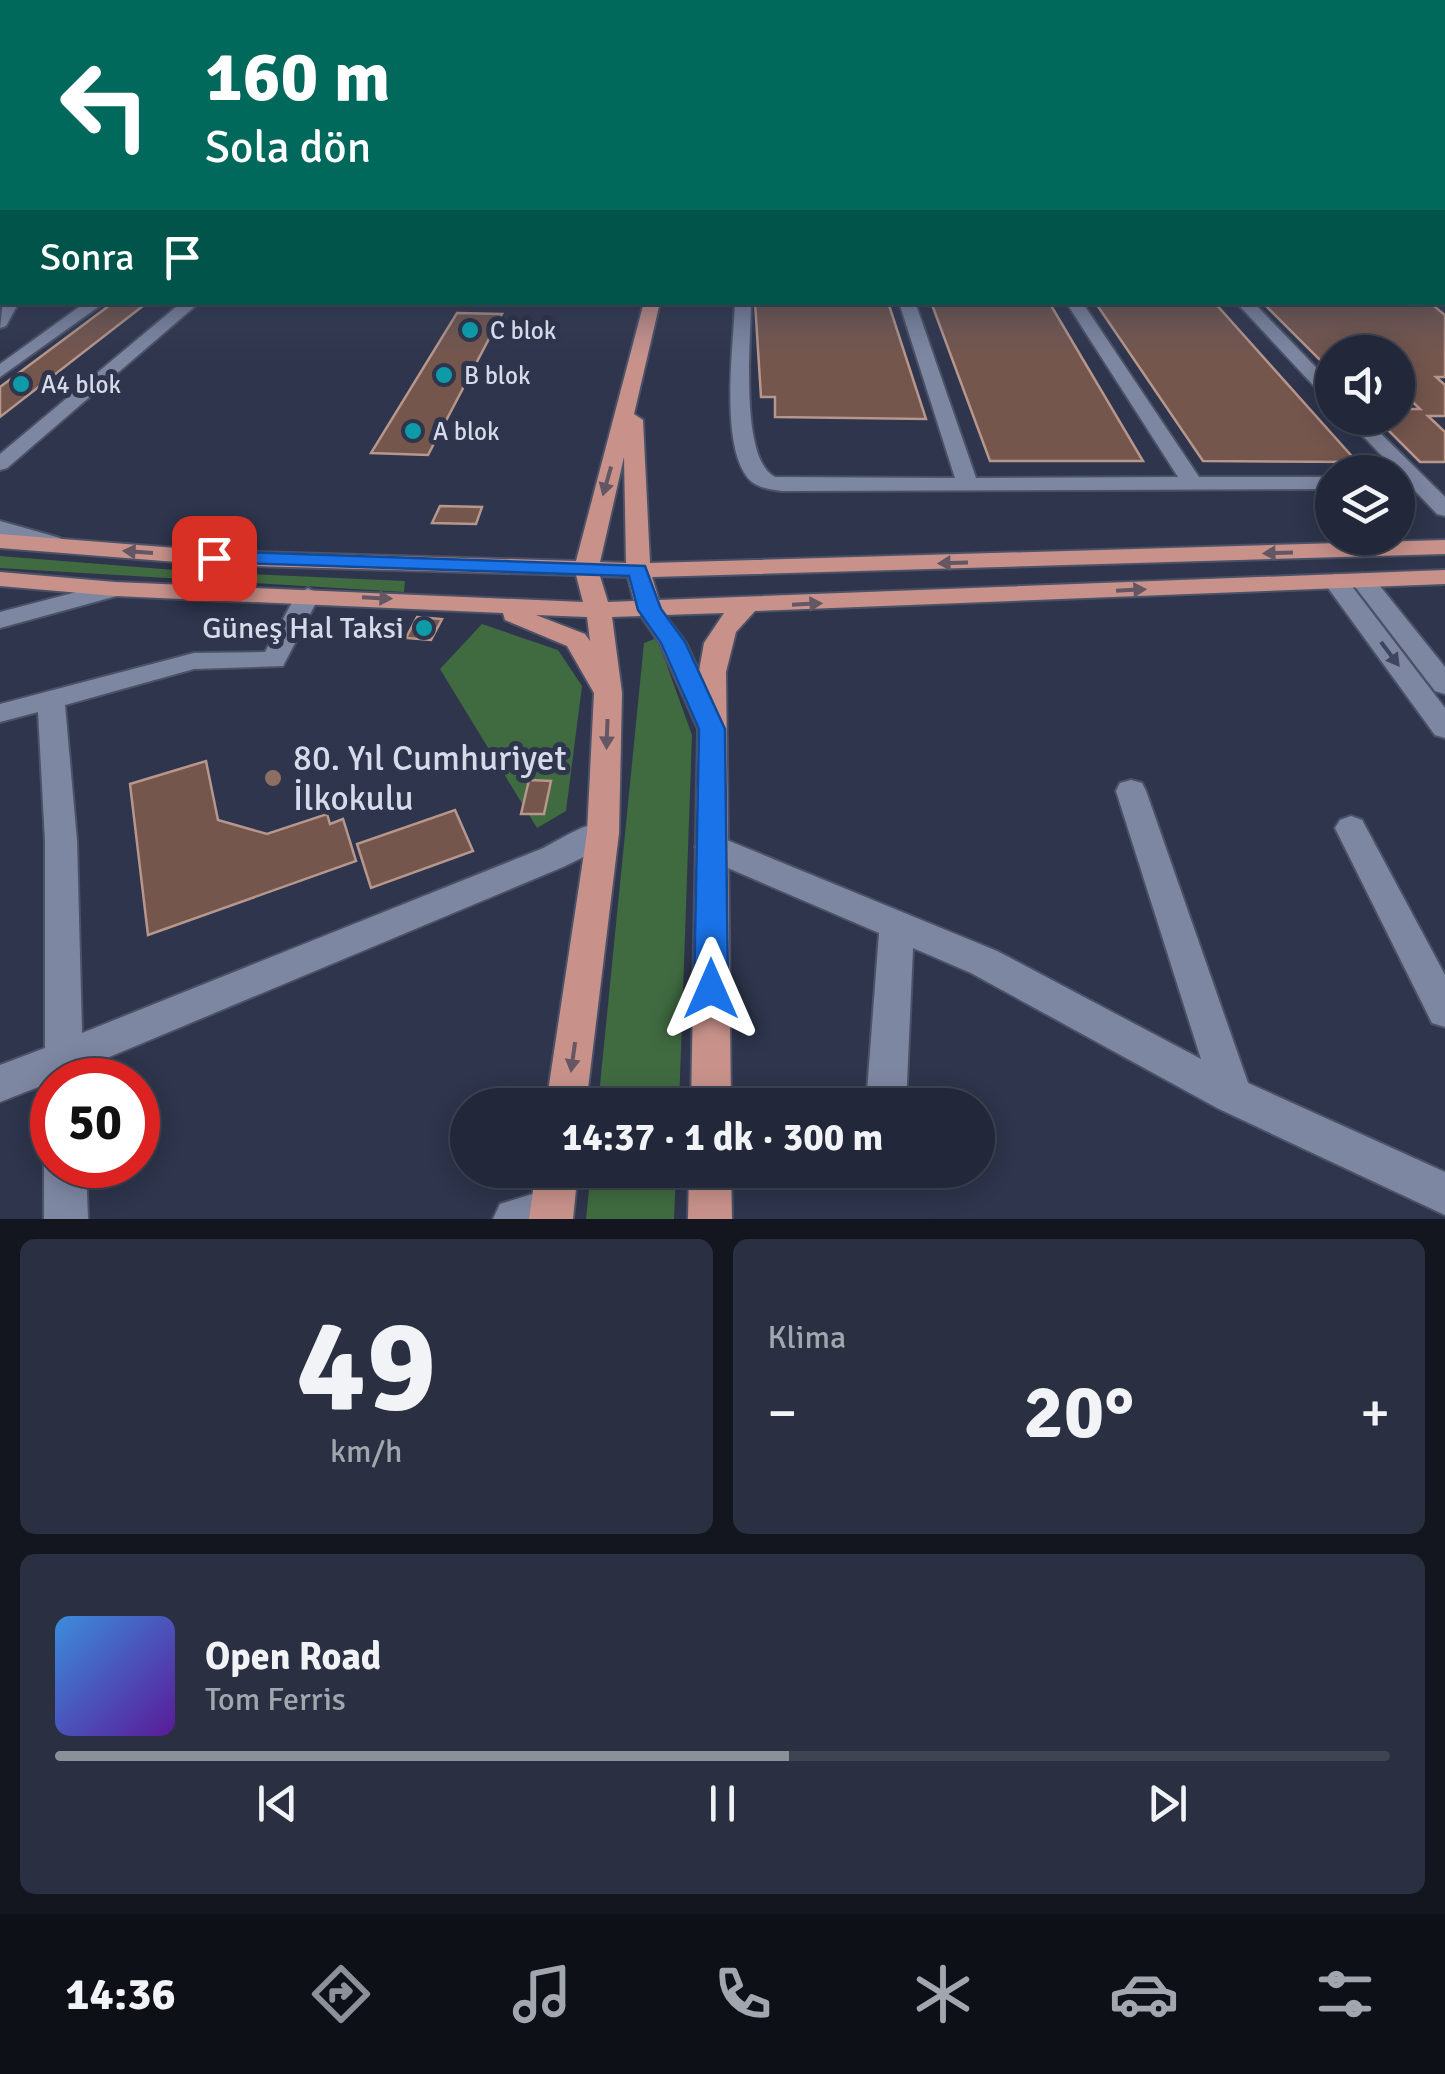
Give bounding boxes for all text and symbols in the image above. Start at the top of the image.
text: 160 m [205,34,390,120]
icon: left [40,40,170,170]
text: Sola dön [205,120,371,175]
icon: arrive [155,230,210,285]
text: Sonra [40,234,135,281]
place label: C blok [490,315,557,346]
marker: C blok [459,319,481,341]
map controls [1315,335,1415,555]
button: sound [1315,335,1415,435]
place label: B blok [464,360,531,391]
marker: B blok [433,364,455,386]
place label: A4 blok [41,369,122,400]
marker: A4 blok [10,373,32,395]
place label: A blok [433,416,500,447]
marker: A blok [402,420,424,442]
button: layers [1315,455,1415,555]
one-way arrow [598,466,614,497]
pin [172,516,257,601]
icon: arrive [187,531,242,586]
one-way arrow [122,544,154,560]
one-way arrow [1261,545,1293,561]
one-way arrow [936,555,968,571]
one-way arrow [1116,582,1148,598]
one-way arrow [361,590,393,606]
one-way arrow [791,596,823,612]
place label: Güneş Hal Taksi [202,610,404,647]
marker: Güneş Hal Taksi [413,617,435,639]
one-way arrow [1380,641,1400,667]
one-way arrow [598,718,614,750]
place label: 80. Yıl Cumhuriyet İlkokulu [293,737,567,820]
marker: 80. Yıl Cumhuriyet İlkokulu [262,767,284,789]
position arrow [659,937,763,1041]
one-way arrow [564,1041,580,1073]
speed limit sign: 50 [30,1058,160,1188]
text: 14:37 · 1 dk · 300 m [562,1114,883,1161]
text: 49 [296,1287,436,1447]
text: Klima [768,1318,846,1357]
text: 20° [1023,1366,1134,1459]
text: − [768,1379,797,1447]
text: + [1360,1379,1390,1447]
text: km/h [330,1432,402,1471]
text: Open Road [205,1633,381,1680]
text: Tom Ferris [205,1680,346,1719]
icon: previous [250,1776,305,1831]
icon: pause [695,1776,750,1831]
icon: next [1140,1776,1195,1831]
icon: directions [306,1959,376,2029]
icon: music [507,1959,577,2029]
icon: phone [708,1959,778,2029]
icon: climate [908,1959,978,2029]
icon: car [1109,1959,1179,2029]
icon: filters [1310,1959,1380,2029]
text: 14:36 [65,1967,176,2022]

